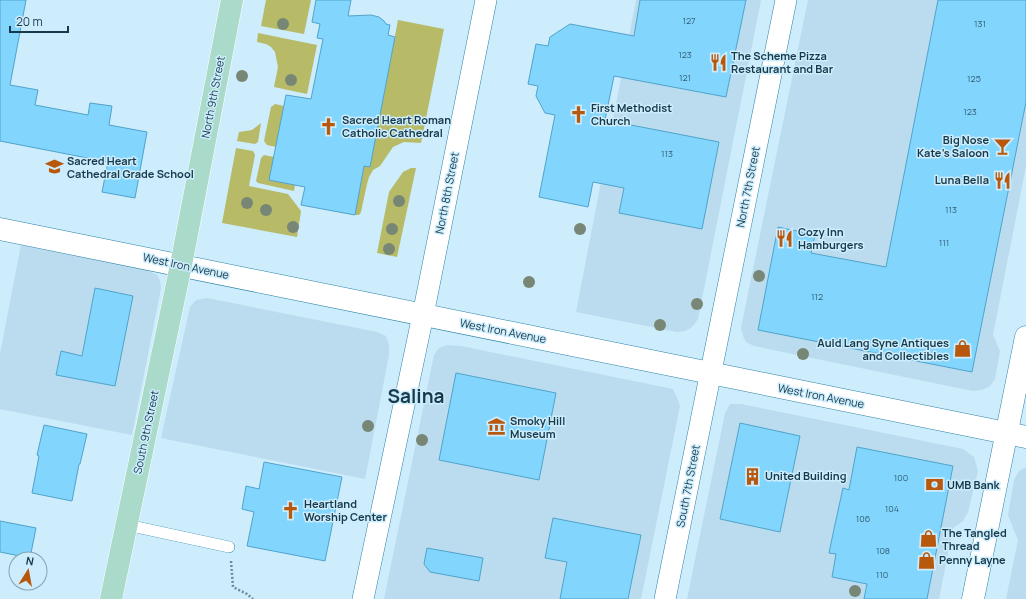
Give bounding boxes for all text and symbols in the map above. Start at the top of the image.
scale bar [10,8,68,34]
text: 20 m [16,13,43,30]
house number: 127 [682,14,696,27]
house number: 131 [974,17,986,30]
house number: 123 [678,48,692,61]
place label: The Scheme Pizza Restaurant and Bar [731,48,834,76]
restaurant icon: The Scheme Pizza Restaurant and Bar [708,52,728,72]
street label: North 9th Street [197,55,228,139]
house number: 121 [679,71,691,84]
house number: 125 [967,72,981,85]
place label: First Methodist Church [591,100,672,128]
church icon: First Methodist Church [568,104,588,124]
house number: 123 [963,105,977,118]
place label: Sacred Heart Roman Catholic Cathedral [342,112,451,140]
church icon: Sacred Heart Roman Catholic Cathedral [319,116,339,136]
place label: Big Nose Kate's Saloon [917,132,989,160]
bar icon: Big Nose Kate's Saloon [992,136,1012,156]
street label: North 7th Street [732,145,763,229]
house number: 113 [661,147,673,160]
street label: North 8th Street [431,151,462,235]
place label: Sacred Heart Cathedral Grade School [67,153,194,181]
school or university icon: Sacred Heart Cathedral Grade School [44,157,64,177]
restaurant icon: Luna Bella [992,170,1012,190]
place label: Luna Bella [935,172,989,187]
house number: 113 [945,203,957,216]
place label: Cozy Inn Hamburgers [798,224,864,252]
restaurant icon: Cozy Inn Hamburgers [775,228,795,248]
house number: 111 [939,236,949,249]
street label: West Iron Avenue [142,249,231,282]
house number: 112 [811,290,823,303]
street label: West Iron Avenue [459,315,548,346]
place label: Auld Lang Syne Antiques and Collectibles [817,335,949,363]
shop icon: Auld Lang Syne Antiques and Collectibles [952,339,972,359]
street label: West Iron Avenue [777,380,866,411]
district label: Salina [388,383,444,409]
street label: South 9th Street [129,389,162,475]
place label: Smoky Hill Museum [510,413,565,441]
museum icon: Smoky Hill Museum [487,417,507,437]
street label: South 7th Street [672,443,703,529]
building icon: United Building [742,466,762,486]
place label: United Building [765,468,846,483]
house number: 100 [894,471,908,484]
bank icon: UMB Bank [924,475,944,495]
place label: UMB Bank [947,477,1001,492]
place label: Heartland Worship Center [304,496,387,524]
church icon: Heartland Worship Center [281,500,301,520]
house number: 104 [885,502,899,515]
house number: 106 [856,512,871,525]
place label: The Tangled Thread [942,525,1007,553]
shop icon: The Tangled Thread [919,529,939,549]
house number: 108 [876,544,890,557]
shop icon: Penny Layne [916,550,936,570]
north arrow [8,551,48,591]
place label: Penny Layne [939,552,1006,567]
text: N [25,553,35,569]
house number: 110 [876,568,888,581]

